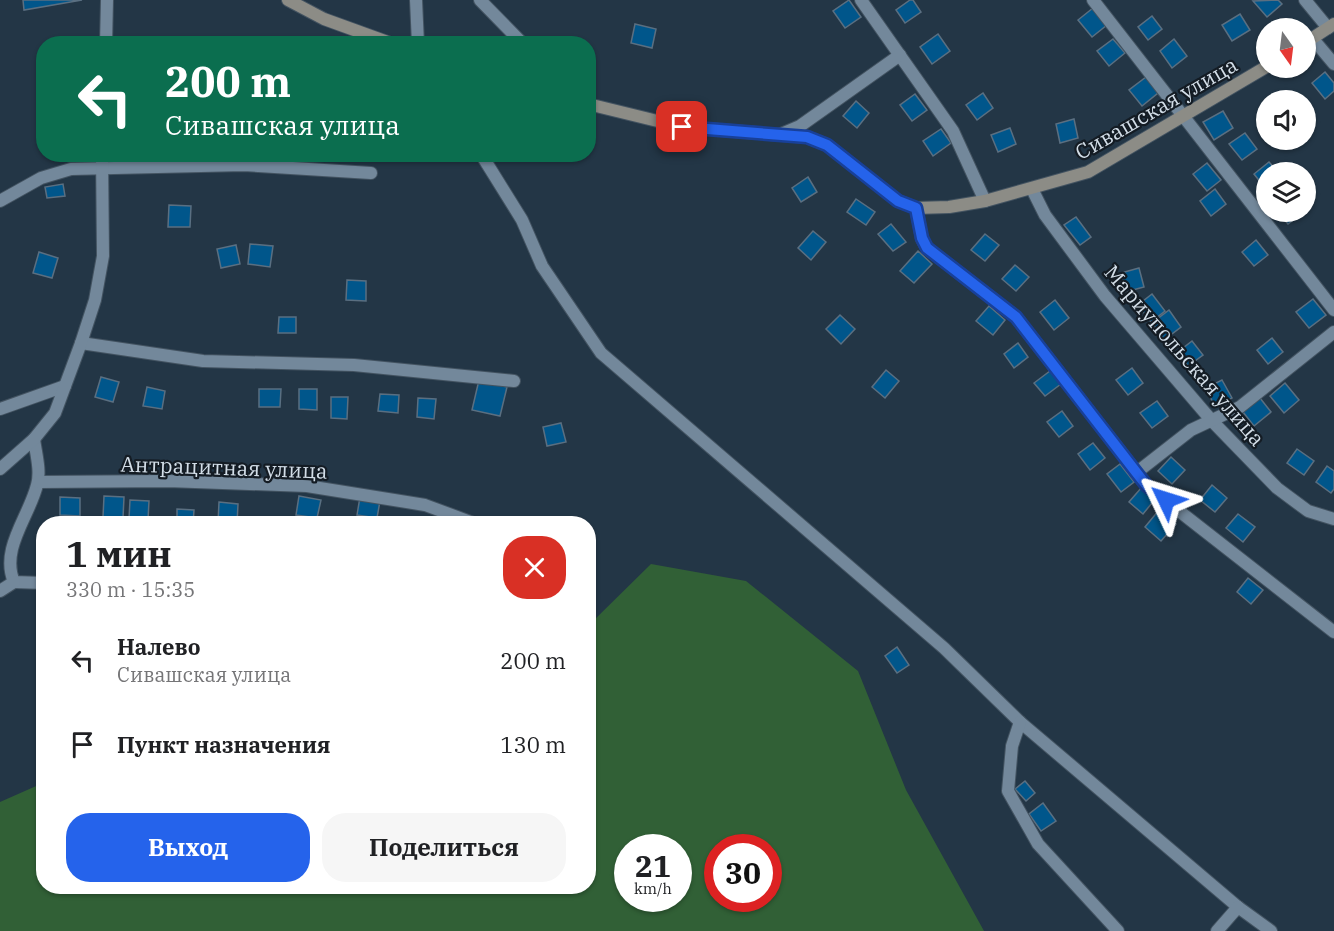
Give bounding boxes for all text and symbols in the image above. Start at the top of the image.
north arrow [1256,18,1316,78]
map controls [1256,18,1316,222]
street label: Сивашская улица [1070,50,1242,166]
text: 200 m [165,54,291,109]
icon: left [66,60,144,138]
button: sound [1256,90,1316,150]
pin [656,101,707,152]
text: Сивашская улица [165,107,400,142]
icon: arrive [665,110,698,143]
button: layers [1256,162,1316,222]
street label: Мариупольская улица [1099,259,1271,451]
street label: Антрацитная улица [120,449,328,485]
position arrow [1134,468,1198,532]
text: 1 мин [66,530,172,577]
button: close [503,536,566,599]
text: 330 m · 15:35 [66,576,195,603]
text: Налево [117,632,201,661]
icon: left [66,644,99,677]
text: 200 m [500,646,566,675]
text: Сивашская улица [117,661,291,688]
icon: arrive [66,728,99,761]
text: Пункт назначения [117,730,331,759]
text: 130 m [500,730,566,759]
button: Выход [66,813,310,882]
button: Поделиться [322,813,566,882]
speed limit sign: 30 [704,834,782,912]
text: 21 [635,846,671,885]
text: km/h [634,879,672,898]

